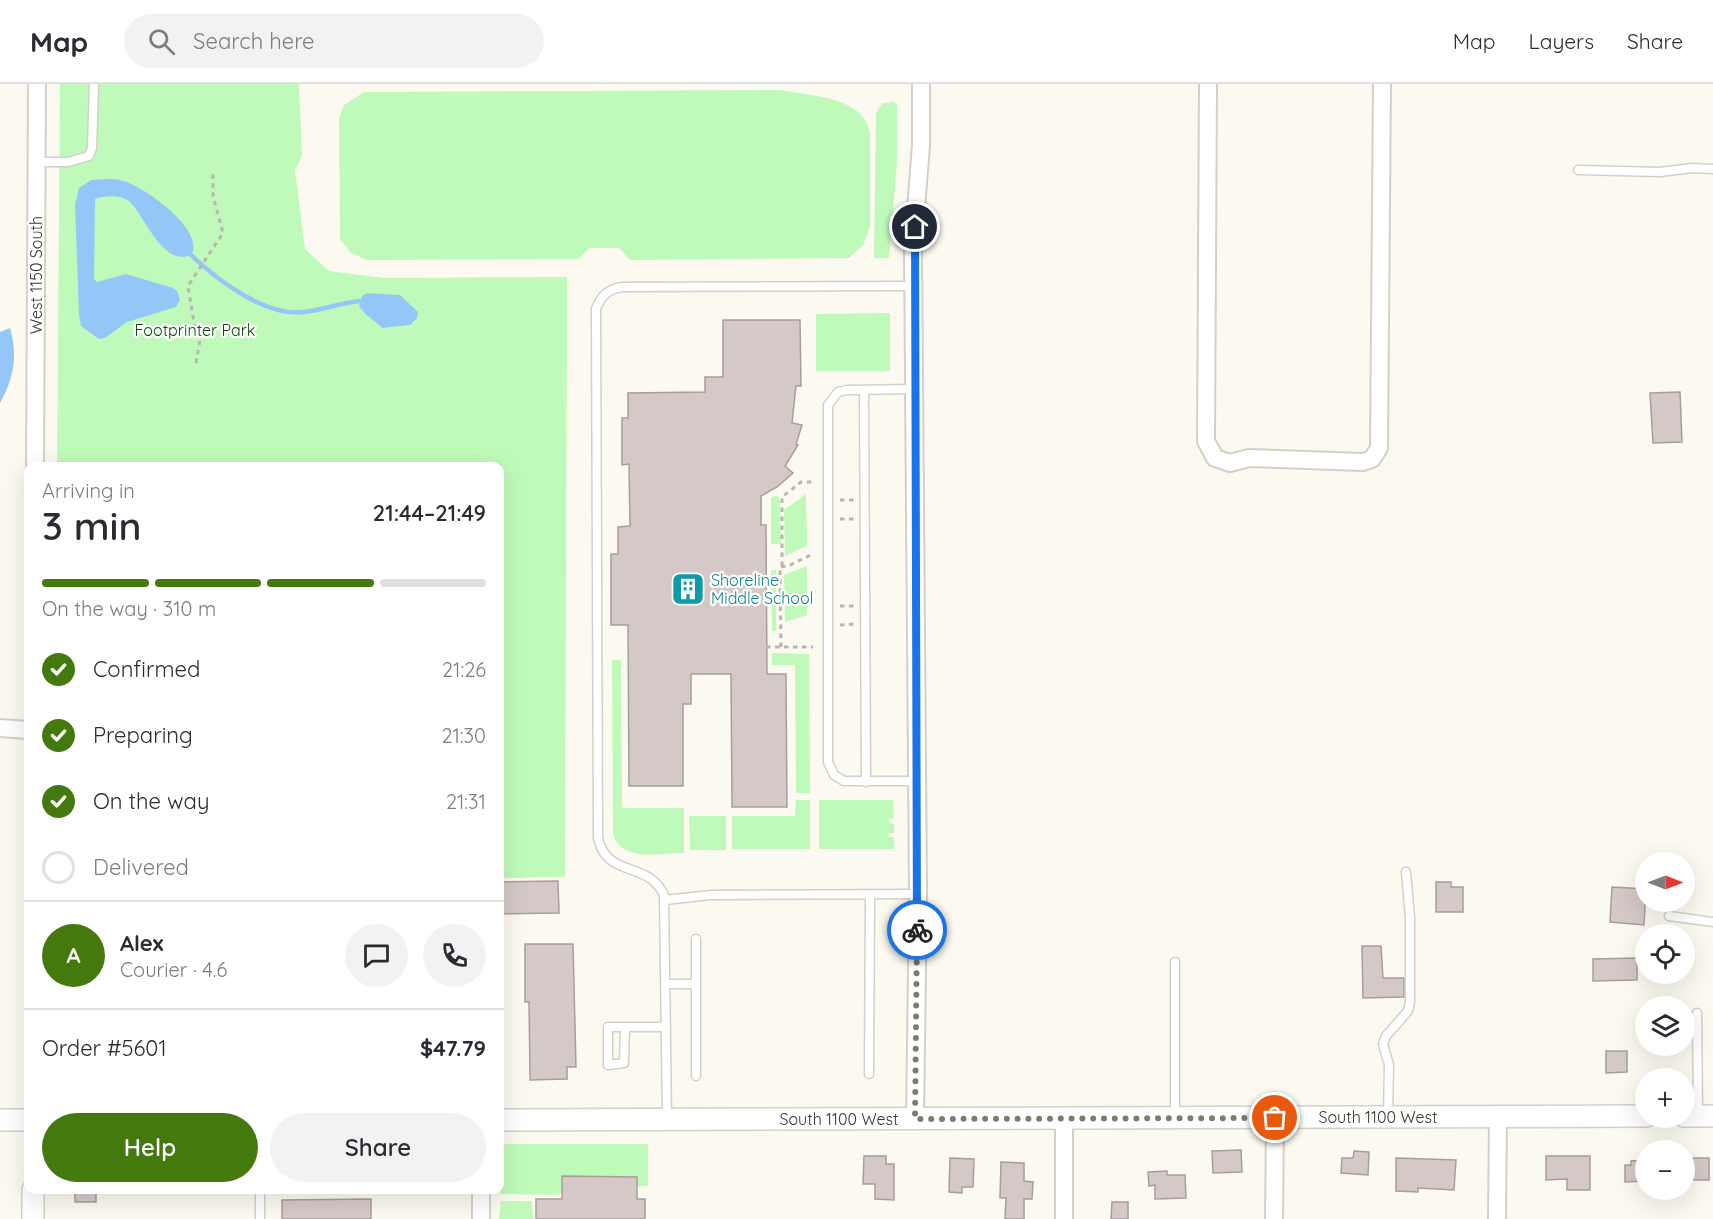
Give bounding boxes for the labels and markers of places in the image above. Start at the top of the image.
pin [889,201,940,252]
place label: Shoreline Middle School [711,570,813,608]
building icon: Shoreline Middle School [670,571,706,607]
pin [1249,1092,1300,1143]

